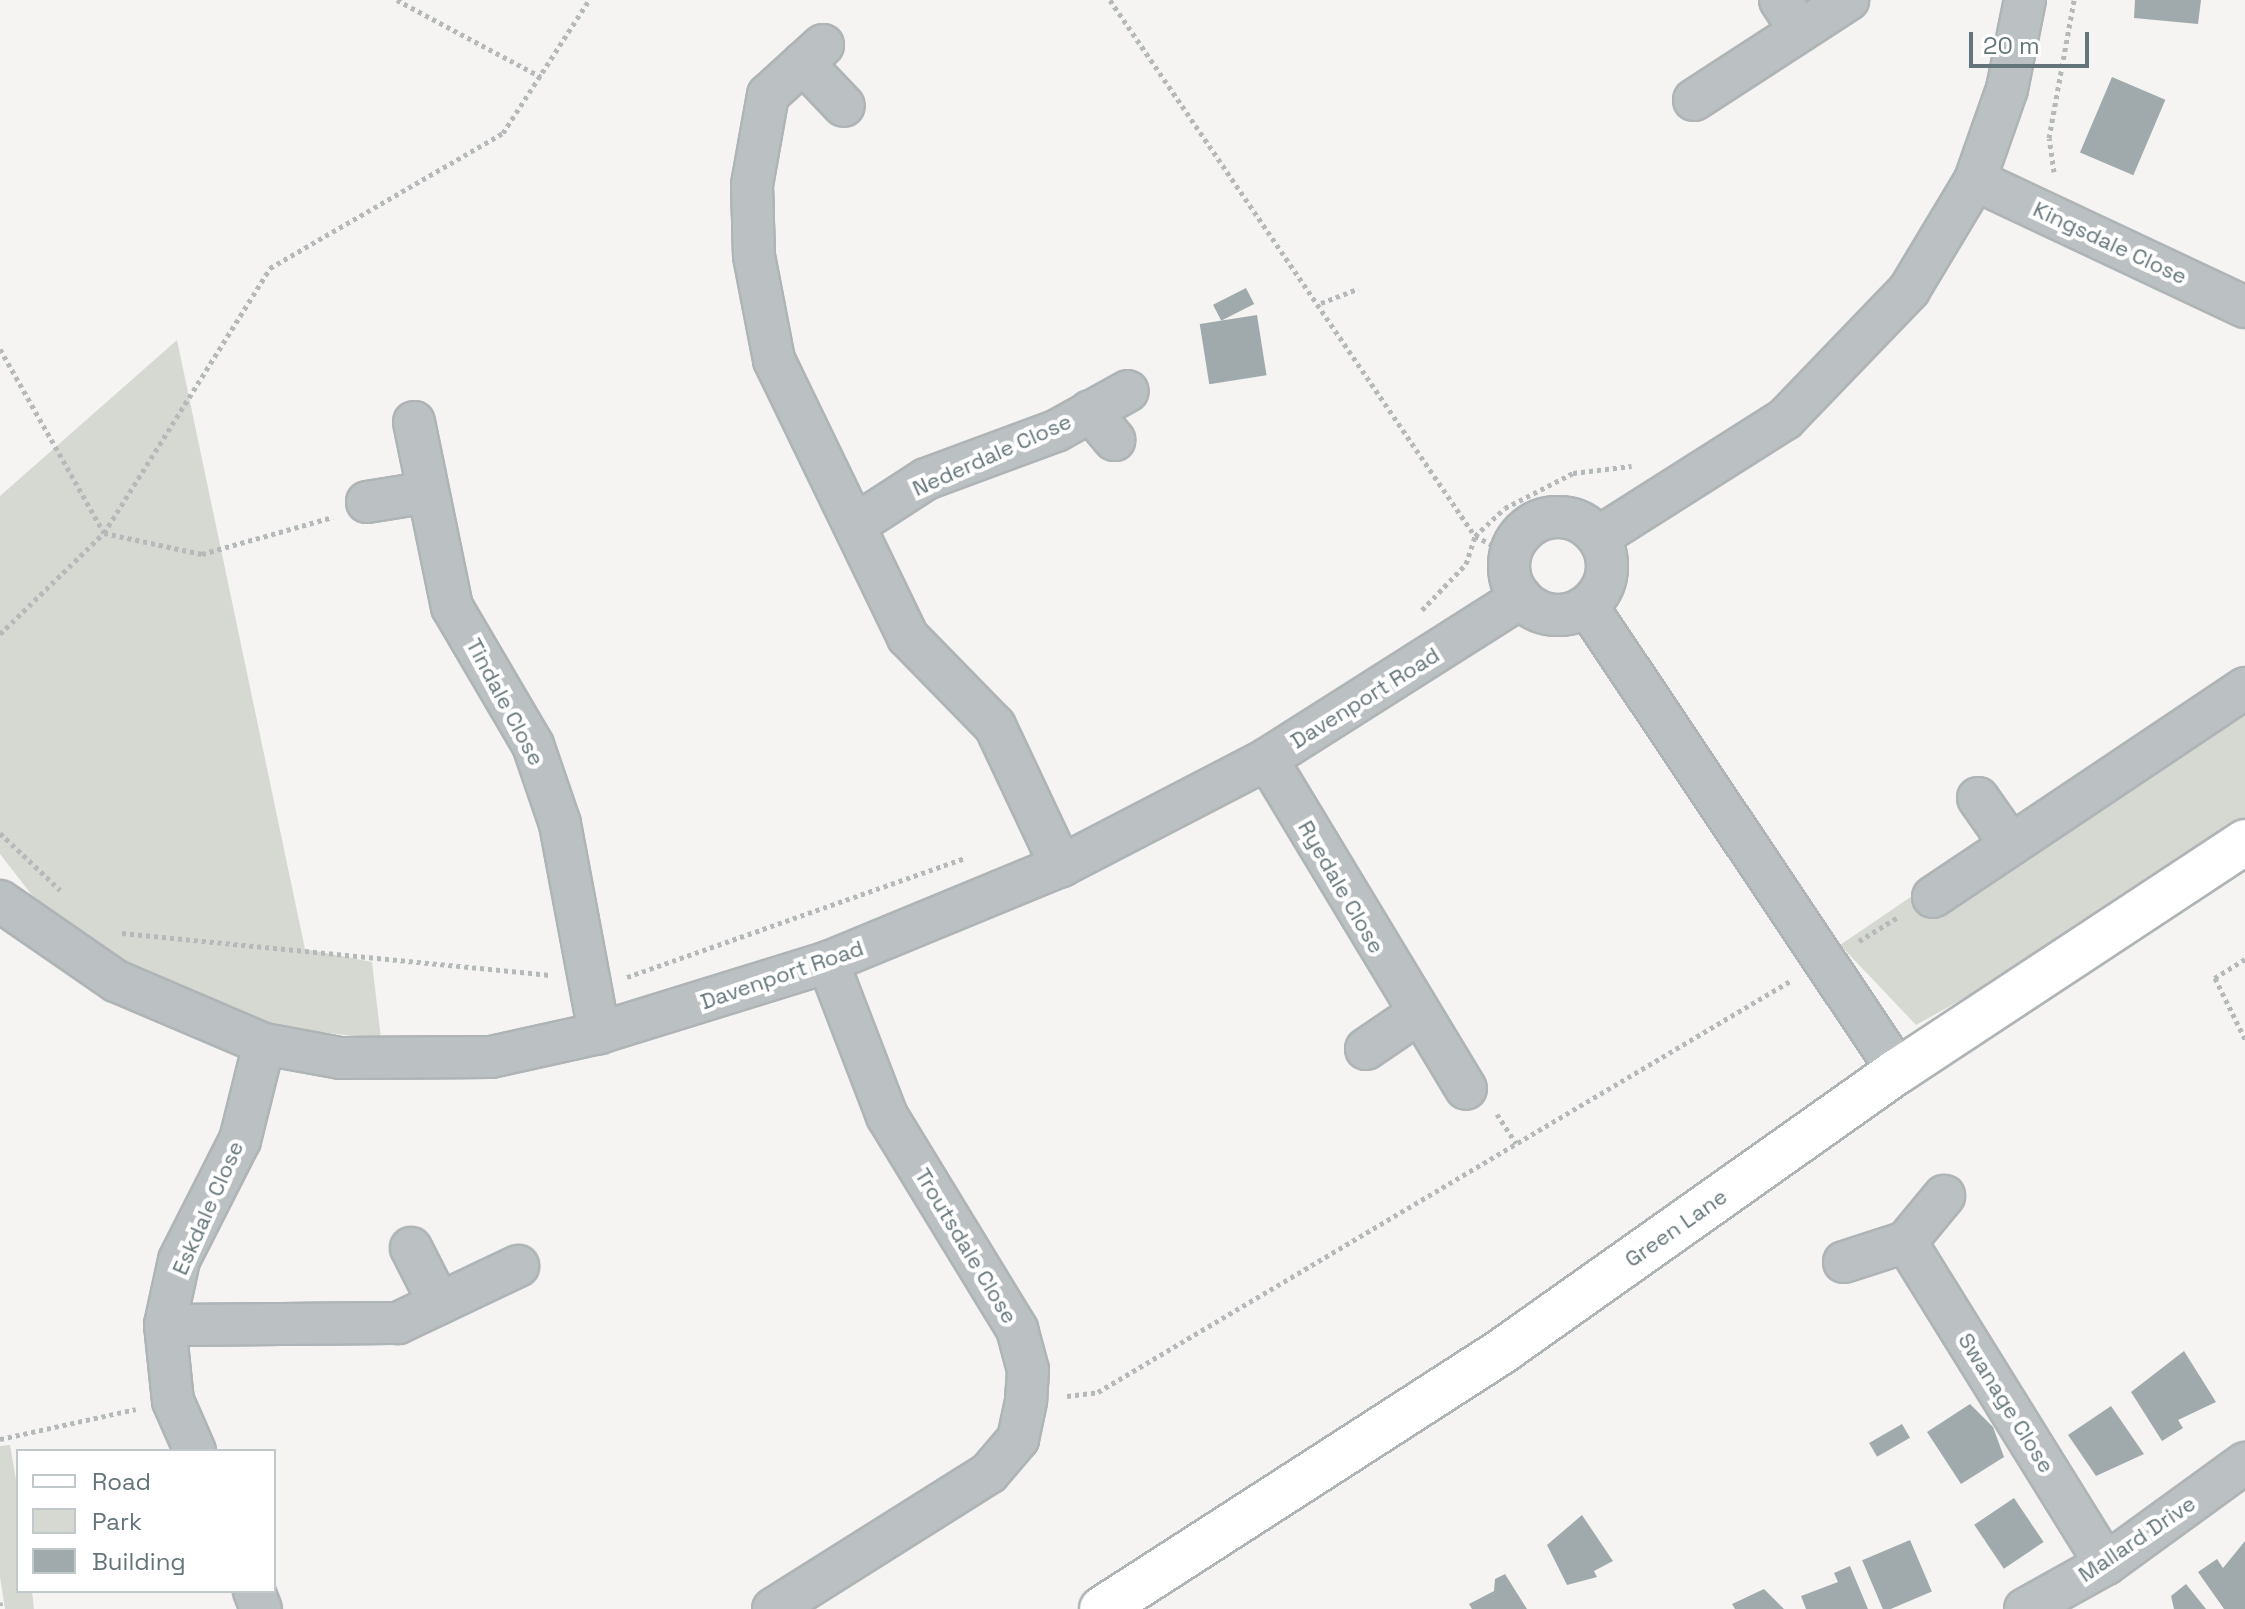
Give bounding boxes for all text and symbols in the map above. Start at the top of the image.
scale bar [1973,16,2093,66]
text: 20 m [1983,30,2040,61]
street label: Kingsdale Close [2029,196,2191,290]
street label: Nederdale Close [908,408,1076,502]
street label: Tindale Close [460,634,550,770]
street label: Davenport Road [1286,642,1444,754]
street label: Ryedale Close [1292,816,1390,958]
street label: Davenport Road [697,935,867,1015]
street label: Eskdale Close [167,1137,249,1279]
street label: Troutsdale Close [909,1164,1023,1328]
street label: Green Lane [1620,1183,1732,1273]
street label: Swanage Close [1952,1328,2060,1478]
legend [16,1449,276,1593]
text: Road [92,1466,151,1497]
street label: Mallard Drive [2073,1490,2201,1588]
text: Park [92,1506,142,1537]
text: Building [92,1546,186,1577]

